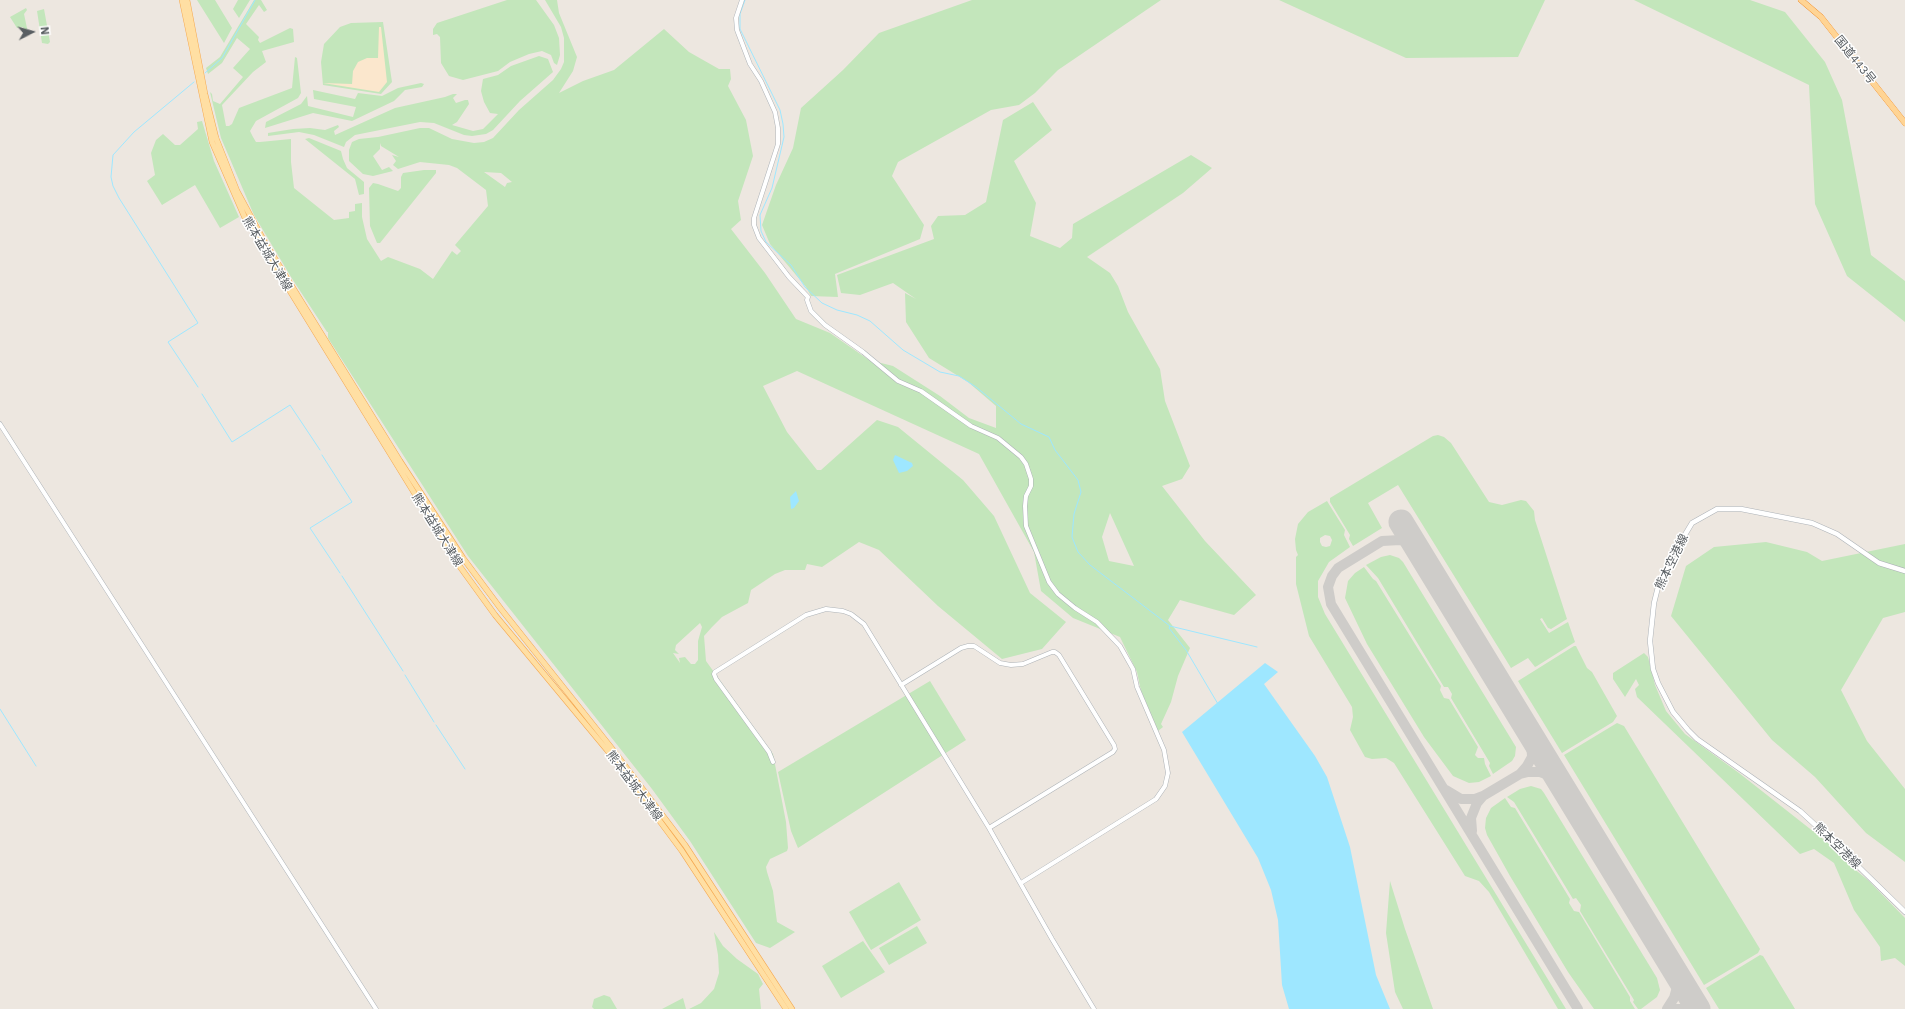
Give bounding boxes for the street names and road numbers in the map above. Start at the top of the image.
street label: 国道443号 [1831,33,1879,87]
street label: 熊本益城大津線 [239,214,295,294]
street label: 熊本益城大津線 [409,491,465,569]
street label: 熊本空港線 [1652,532,1692,592]
street label: 熊本益城大津線 [603,748,665,824]
street label: 熊本空港線 [1810,820,1864,872]

